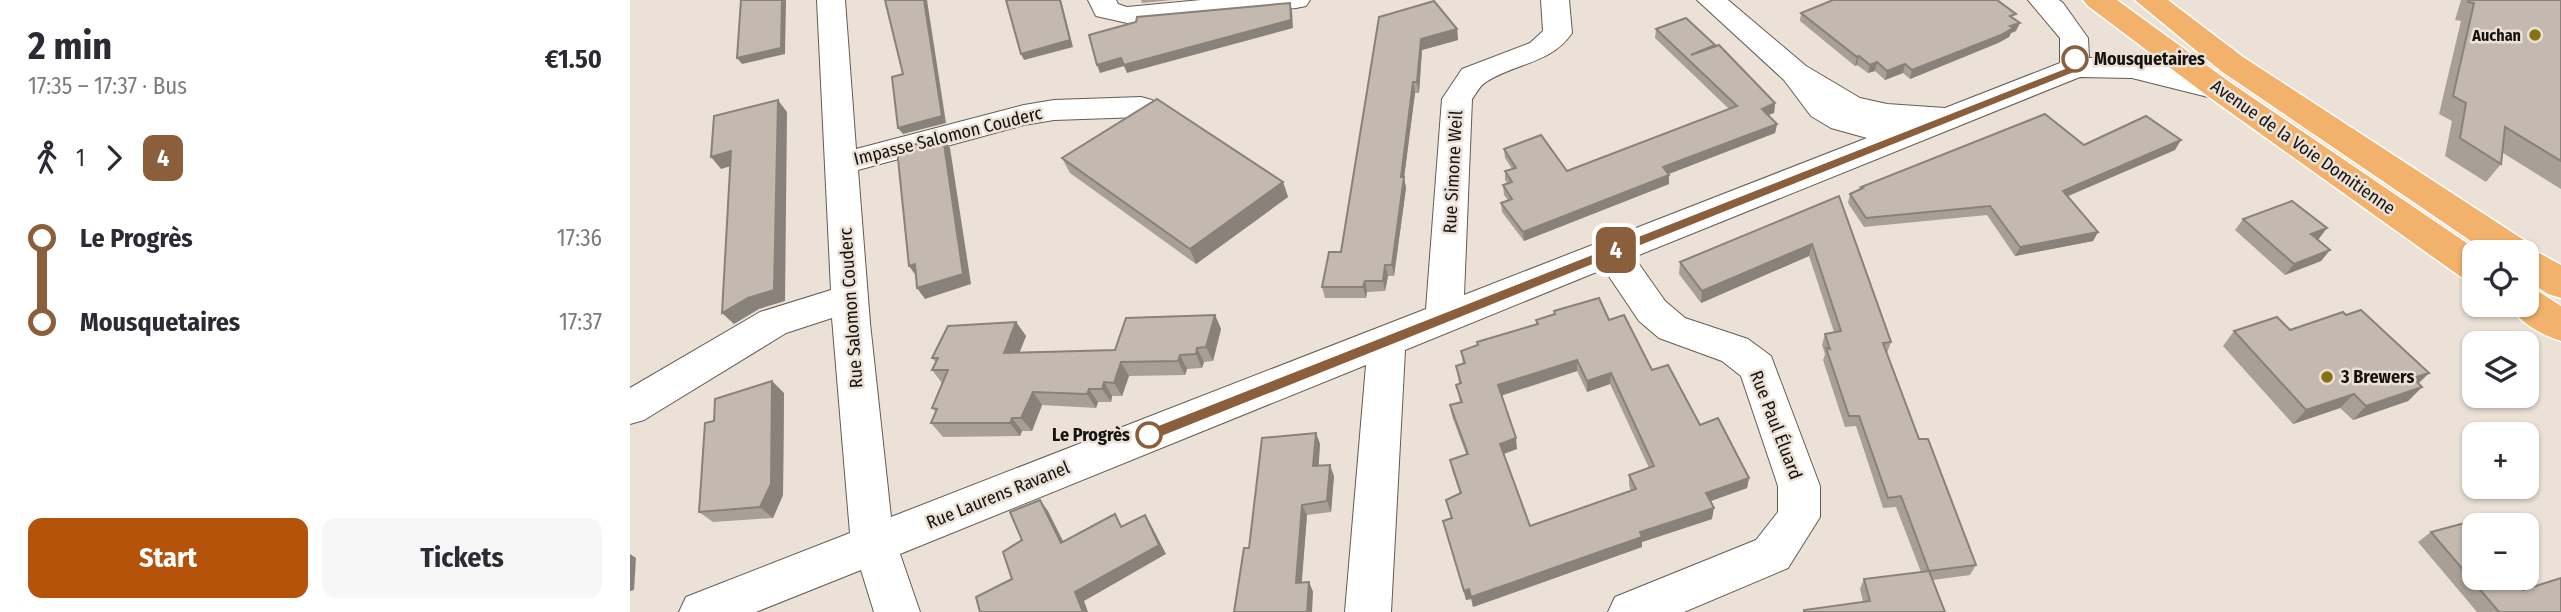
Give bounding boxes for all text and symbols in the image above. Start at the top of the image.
text: 2 min [28,23,112,69]
place label: Auchan [2471,26,2521,45]
marker: Auchan [2527,27,2543,43]
text: €1.50 [545,44,602,75]
marker: Mousquetaires [2062,46,2088,72]
place label: Mousquetaires [2094,48,2205,70]
text: 17:35 – 17:37 · Bus [28,72,187,100]
street label: Avenue de la Voie Domitienne [2207,75,2400,219]
street label: Impasse Salomon Couderc [852,102,1045,170]
street label: Rue Simone Weil [1439,110,1467,234]
icon: walk [28,139,66,177]
icon: forward [95,139,133,177]
text: 1 [76,144,85,172]
text: 4 [157,144,169,172]
text: Le Progrès [80,223,193,254]
text: 17:36 [557,224,602,252]
street label: Rue Salomon Couderc [834,227,868,389]
line badge: 4 [1593,227,1639,273]
text: 4 [1610,236,1622,264]
map controls [2462,240,2539,590]
button: locate [2462,240,2539,317]
text: Mousquetaires [80,307,240,338]
text: 17:37 [559,308,602,336]
button: layers [2462,331,2539,408]
place label: 3 Brewers [2340,366,2414,388]
street label: Rue Paul Éluard [1745,367,1808,483]
marker: 3 Brewers [2319,369,2335,385]
marker: Le Progrès [1136,422,1162,448]
button: + [2462,422,2539,499]
place label: Le Progrès [1052,424,1130,446]
street label: Rue Laurens Ravanel [923,456,1073,534]
button: − [2462,513,2539,590]
button: Start [28,518,308,598]
button: Tickets [322,518,602,598]

